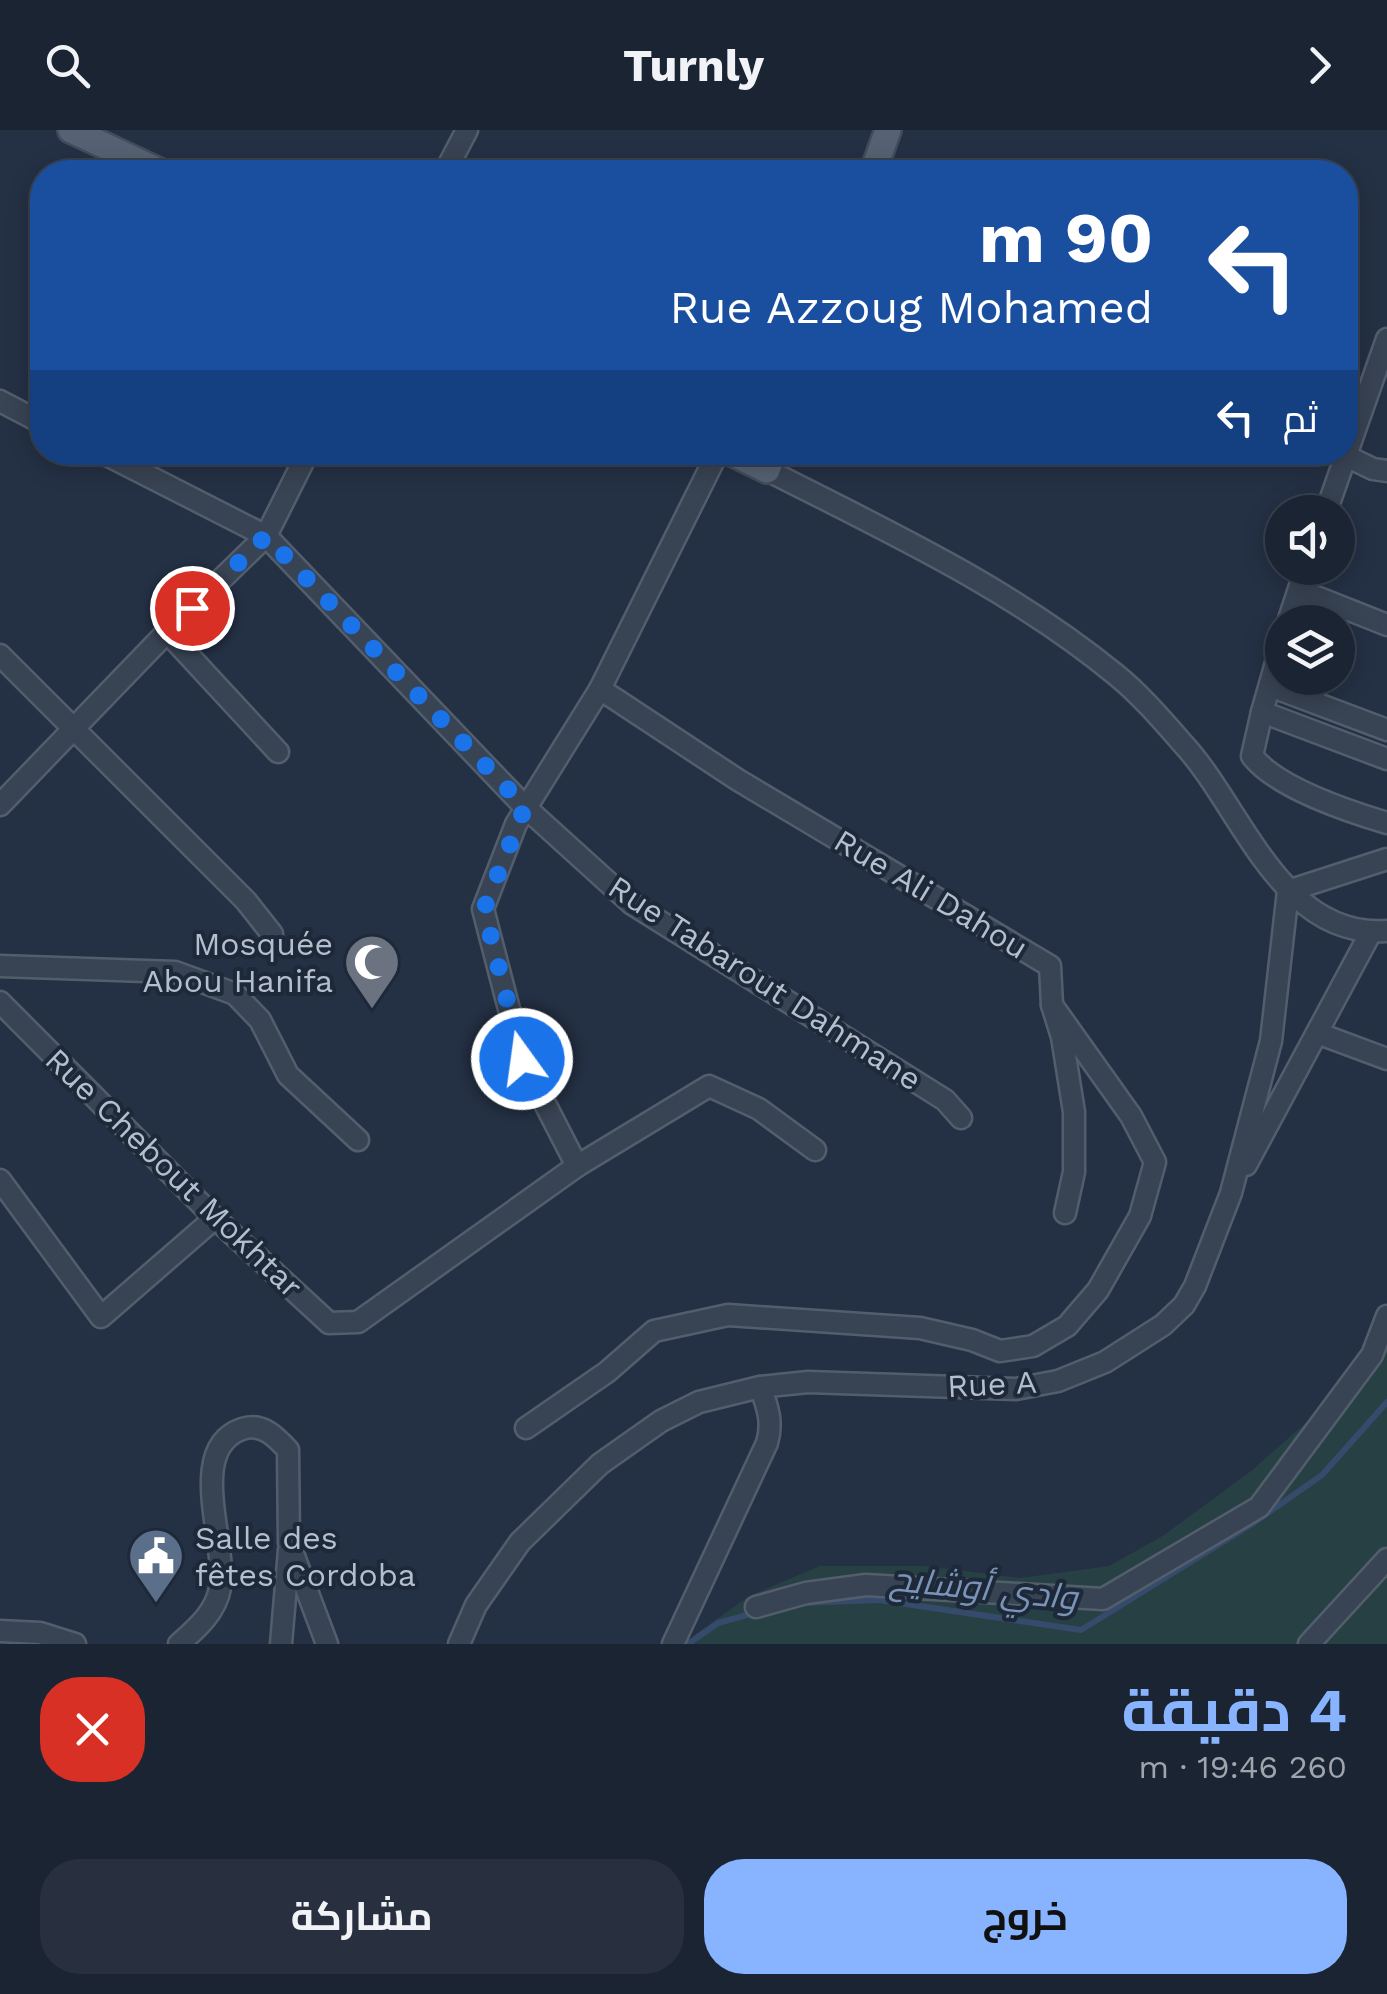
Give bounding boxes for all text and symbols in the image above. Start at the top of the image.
icon: search [40,38,95,93]
icon: forward [1292,38,1347,93]
text: Turnly [623,39,764,92]
text: 90 m [979,197,1153,279]
icon: left [1188,200,1318,330]
text: Rue Azzoug Mohamed [669,281,1153,334]
icon: left [1208,390,1263,445]
text: ثم [1283,397,1318,441]
map controls [1265,495,1355,695]
button: sound [1265,495,1355,585]
pin [150,566,235,651]
icon: arrive [165,581,220,636]
button: layers [1265,605,1355,695]
street label: Rue Ali Dahou [827,821,1035,967]
street label: Rue Tabarout Dahmane [601,868,929,1098]
place label: Mosquée Abou Hanifa [143,925,333,1000]
mosque icon: Mosquée Abou Hanifa [342,932,402,1011]
position arrow [470,1007,574,1111]
street label: Rue Chebout Mokhtar [38,1040,310,1306]
street label: Rue A [946,1363,1038,1405]
place label: Salle des fêtes Cordoba [195,1519,416,1594]
public building icon: Salle des fêtes Cordoba [126,1526,186,1605]
water label: وادي أوشايح [887,1556,1081,1626]
text: 4 دقيقة [1121,1675,1347,1746]
button: close [40,1677,145,1782]
text: 260 m · 19:46 [1138,1748,1347,1786]
button: مشاركة [40,1859,684,1974]
button: خروج [704,1859,1347,1974]

